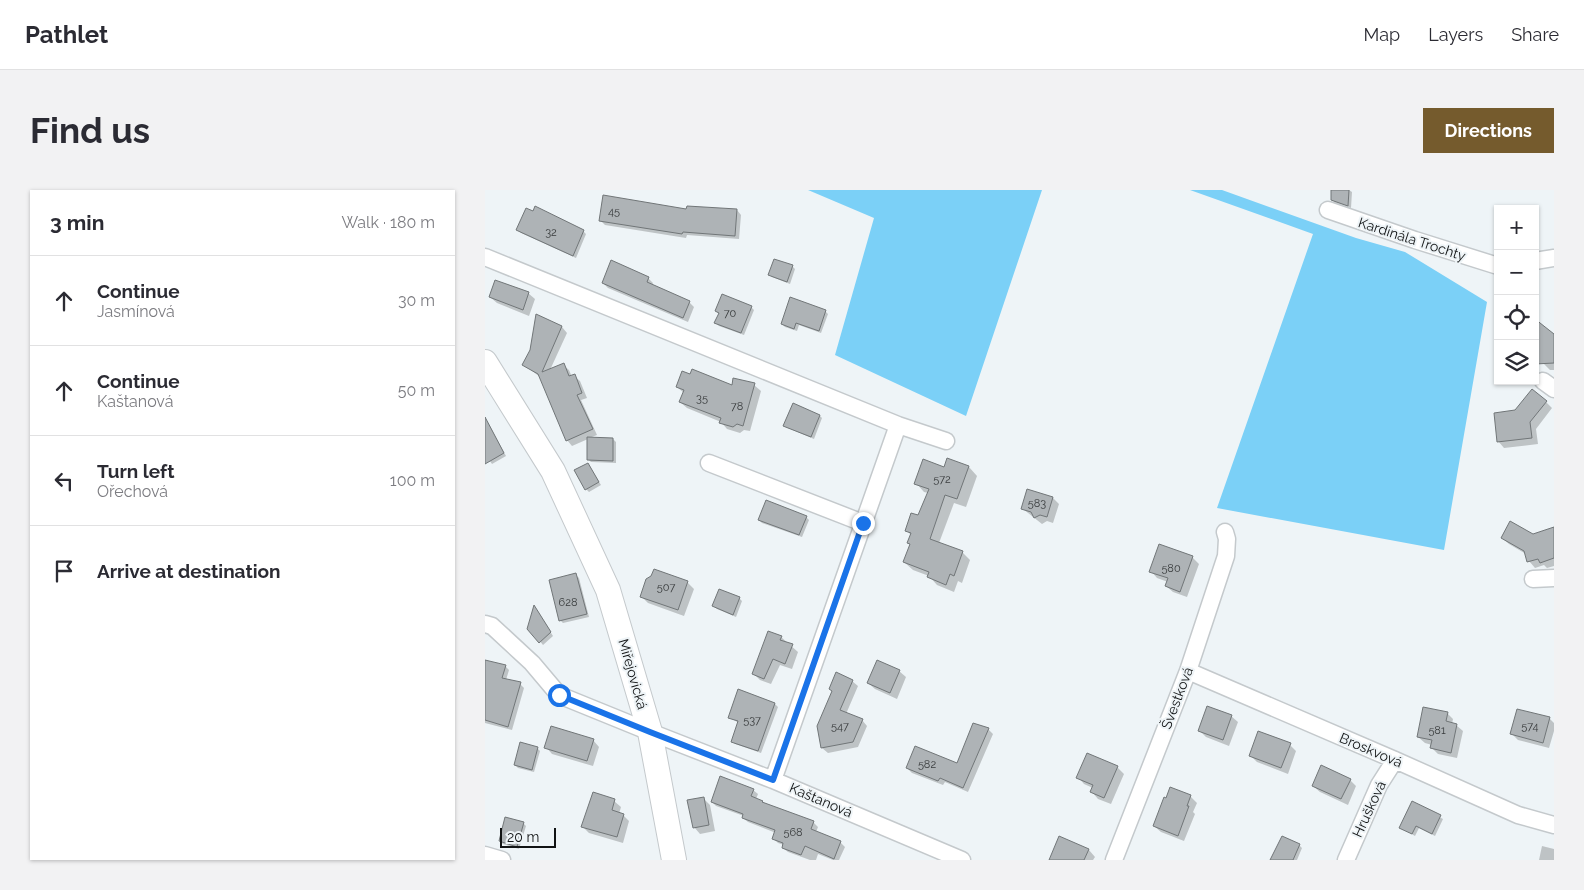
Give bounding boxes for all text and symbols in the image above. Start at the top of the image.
text: Pathlet [25,20,108,49]
text: Map [1364,24,1400,45]
text: Layers [1428,24,1483,45]
text: Share [1511,24,1559,45]
button: Directions [1423,108,1554,153]
text: Find us [30,110,150,151]
house number: 45 [608,205,620,218]
map controls [1494,205,1539,385]
button: + [1494,205,1539,250]
text: 3 min [50,210,104,235]
text: Walk · 180 m [341,213,435,232]
street label: Kardinála Trochty [1356,214,1468,264]
house number: 32 [545,226,557,239]
button: − [1494,250,1539,295]
text: Continue [97,280,180,302]
icon: ahead [50,287,78,315]
text: 30 m [398,291,435,310]
button: locate [1494,295,1539,340]
text: Jasmínová [97,302,175,321]
house number: 70 [724,307,737,320]
button: layers [1494,340,1539,385]
text: Continue [97,370,180,392]
icon: ahead [50,377,78,405]
text: 50 m [398,381,435,400]
text: Kaštanová [97,392,173,411]
house number: 35 [696,392,708,405]
house number: 78 [731,400,743,413]
text: Turn left [97,460,174,482]
icon: left [50,467,78,495]
text: 100 m [390,471,435,490]
house number: 572 [933,473,951,486]
text: Ořechová [97,482,168,501]
house number: 583 [1028,497,1046,510]
route end [852,512,875,535]
icon: arrive [50,557,78,585]
text: Arrive at destination [97,560,281,582]
house number: 580 [1161,562,1181,575]
house number: 507 [657,581,675,594]
house number: 628 [559,596,577,609]
street label: Miřejovická [615,637,651,711]
street label: Švestková [1156,664,1196,731]
route start [548,684,571,707]
house number: 537 [743,714,761,727]
house number: 547 [831,720,849,733]
house number: 574 [1521,720,1539,733]
house number: 581 [1428,724,1446,737]
street label: Broskvová [1337,730,1405,770]
house number: 582 [918,758,936,771]
street label: Hrušková [1349,778,1389,840]
street label: Kaštanová [787,780,855,820]
scale bar [500,825,556,848]
house number: 568 [783,826,803,839]
text: 20 m [507,829,539,845]

